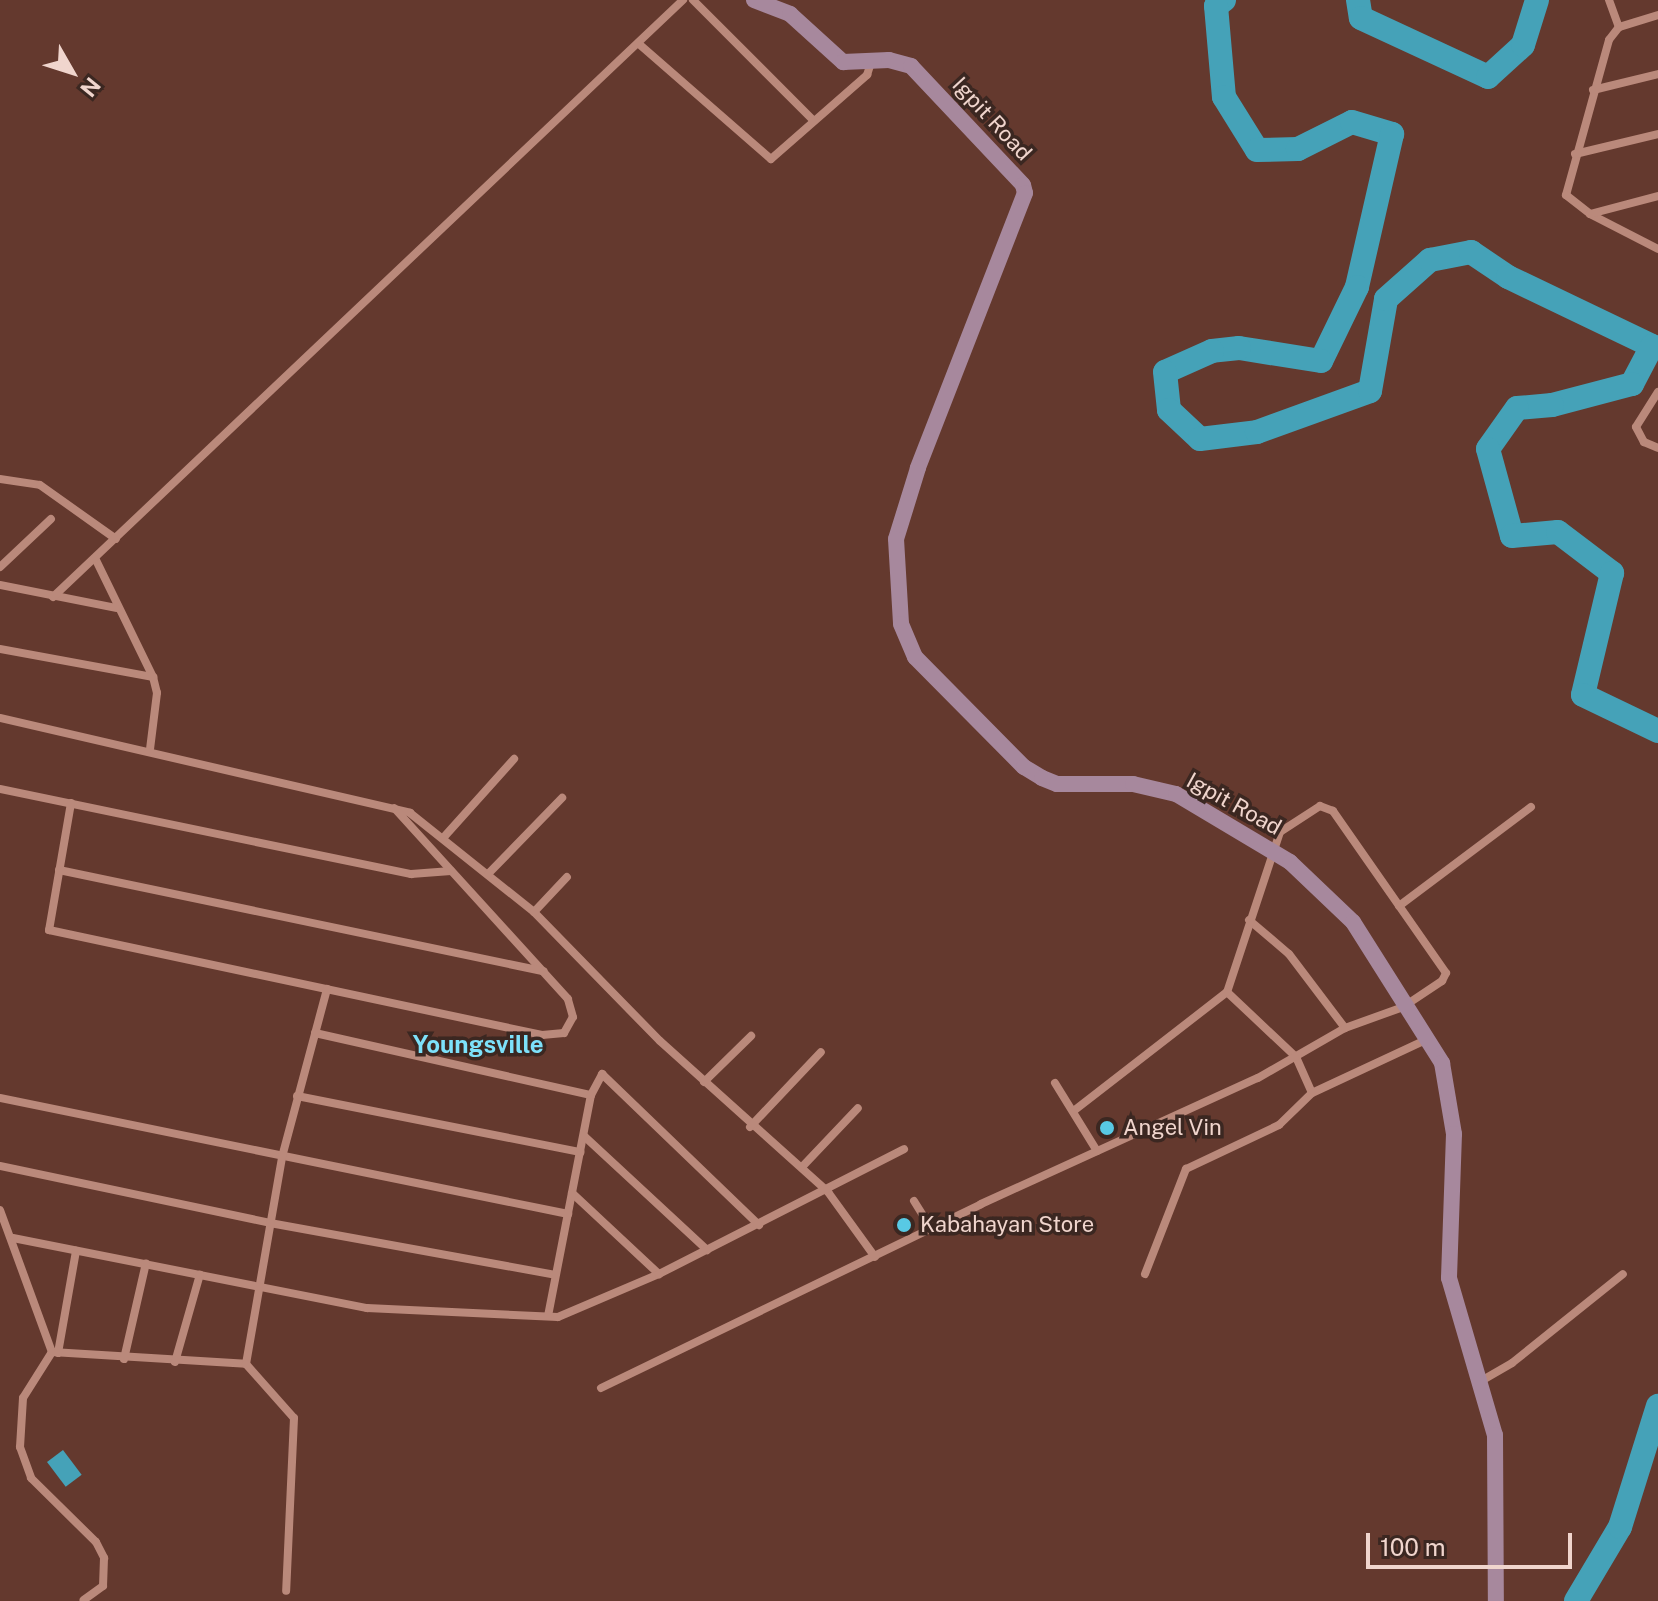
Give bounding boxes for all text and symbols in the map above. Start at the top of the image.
north arrow [32,32,112,112]
text: N [75,72,106,102]
street label: Igpit Road [947,72,1037,166]
street label: Igpit Road [1182,767,1286,841]
district label: Youngsville [413,1031,543,1059]
place label: Angel Vin [1123,1115,1222,1141]
marker: Angel Vin [1098,1119,1116,1137]
place label: Kabahayan Store [920,1212,1094,1238]
marker: Kabahayan Store [895,1216,913,1234]
scale bar [1370,1517,1576,1567]
text: 100 m [1380,1533,1446,1561]

